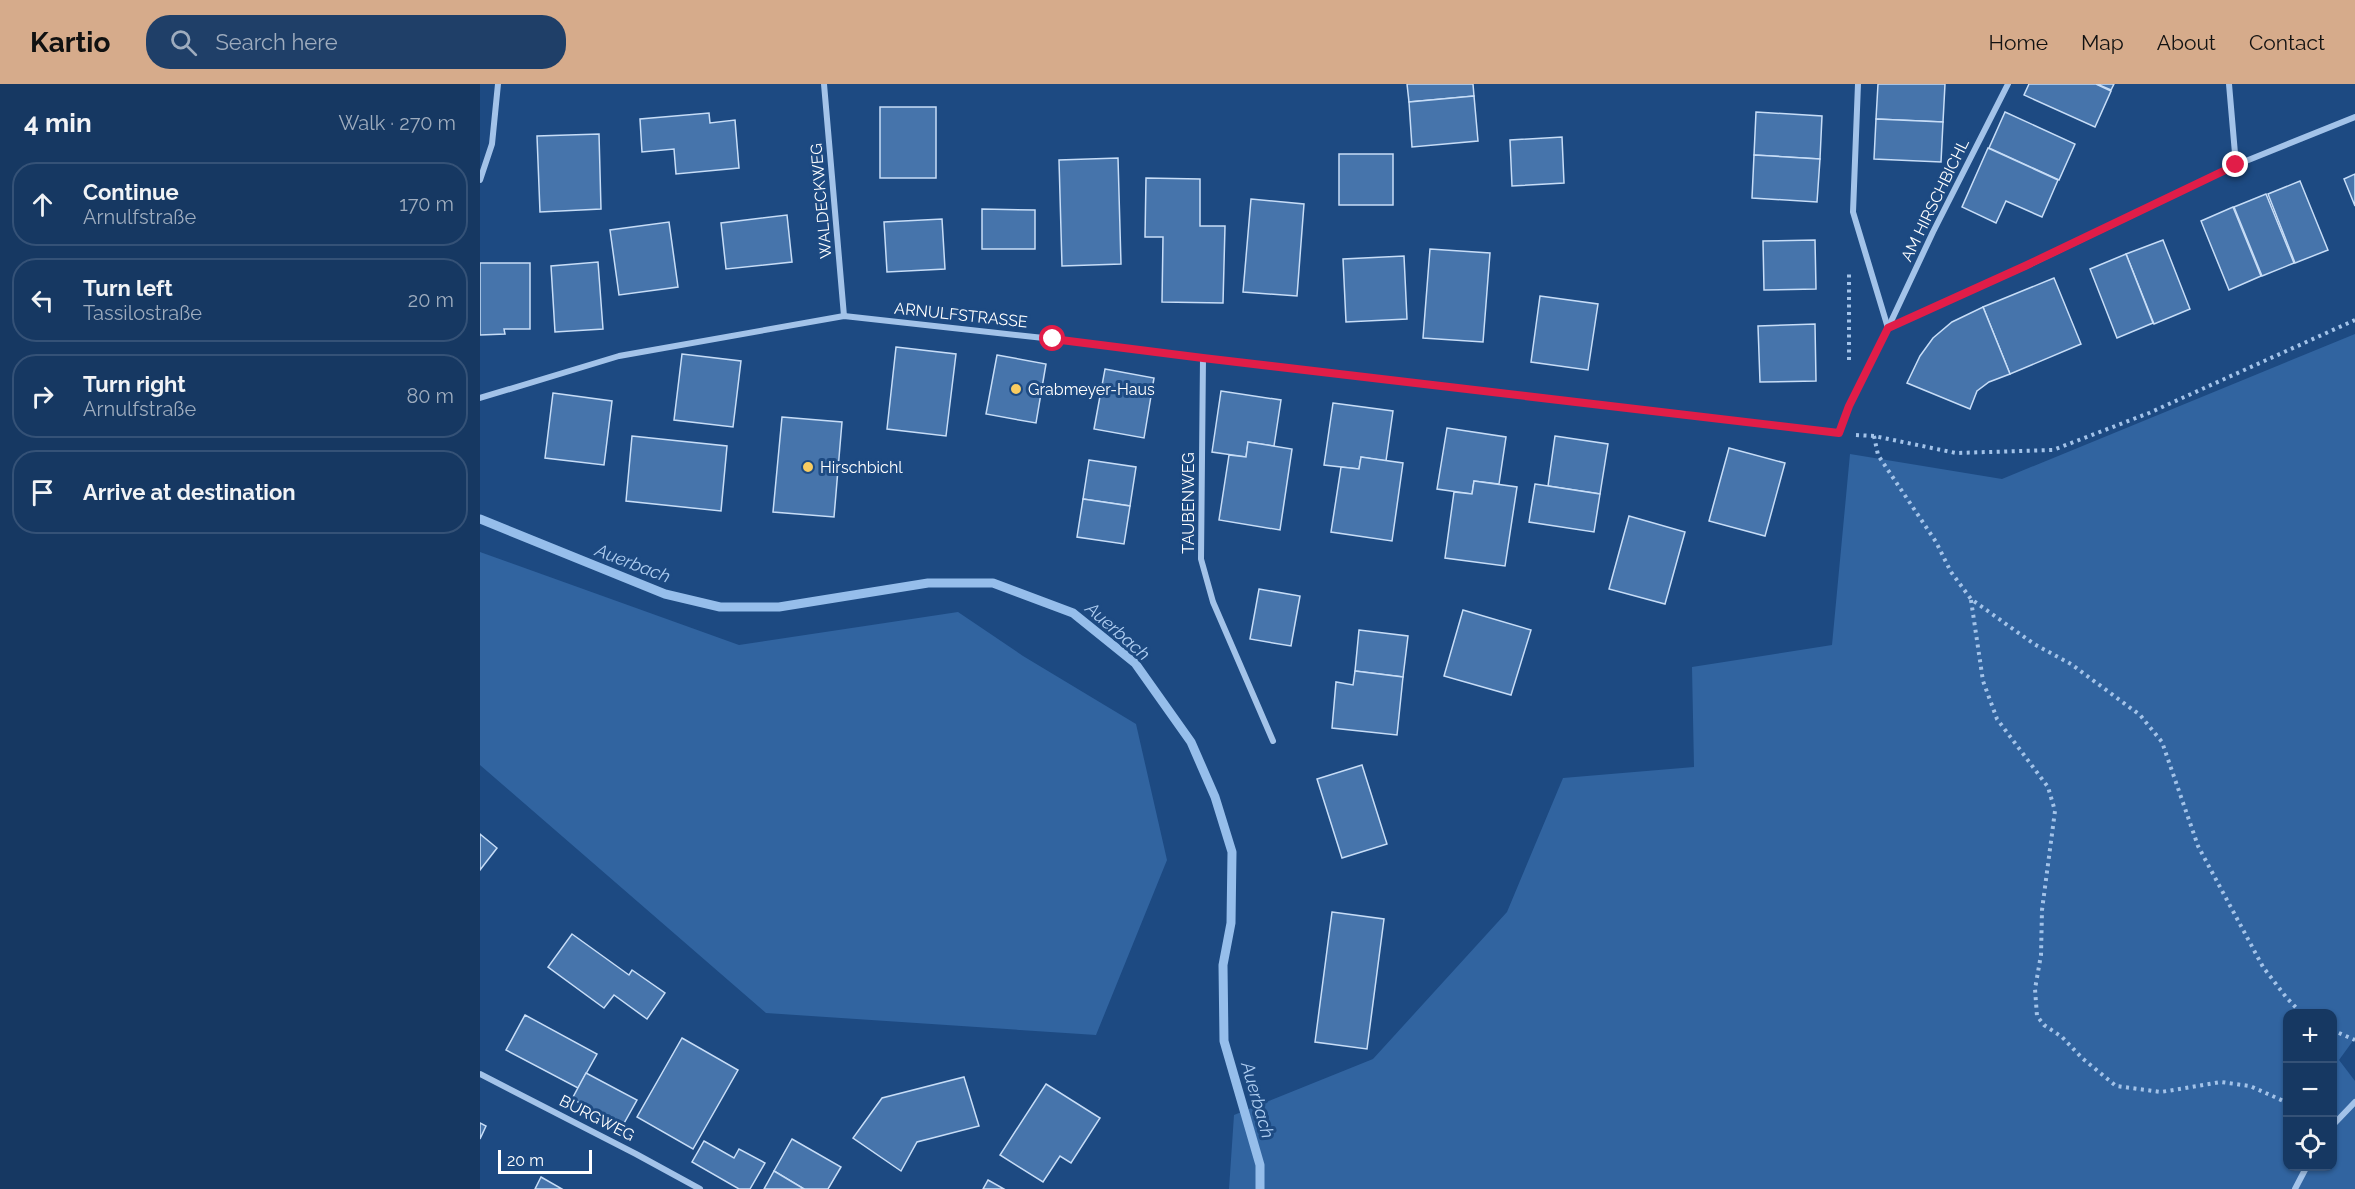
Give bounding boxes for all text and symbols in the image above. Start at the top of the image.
search box [146,15,566,69]
text: Kartio [30,26,110,59]
icon: search [167,26,200,59]
text: Search here [215,29,338,55]
text: Home [1989,30,2048,55]
text: Map [2081,30,2124,55]
text: About [2157,30,2216,55]
text: Contact [2249,30,2325,55]
text: 4 min [24,108,92,138]
text: Walk · 270 m [338,111,456,135]
street label: AM HIRSCHBICHL [1897,135,1973,265]
street label: WALDECKWEG [806,142,836,260]
route end [2222,151,2248,177]
text: Continue [83,179,179,205]
icon: ahead [26,188,59,221]
text: 170 m [399,192,454,216]
text: Arnulfstraße [83,205,196,229]
text: Turn left [83,275,173,301]
icon: left [26,284,59,317]
text: 20 m [408,288,454,312]
street label: ARNULFSTRASSE [893,299,1029,331]
text: Tassilostraße [83,301,202,325]
route start [1039,325,1065,351]
text: Turn right [83,371,186,397]
icon: right [26,380,59,413]
place label: Grabmeyer-Haus [1028,380,1155,399]
marker: Grabmeyer-Haus [1009,382,1023,396]
text: 80 m [406,384,454,408]
text: Arnulfstraße [83,397,196,421]
street label: TAUBENWEG [1179,452,1198,554]
place label: Hirschbichl [820,458,903,477]
marker: Hirschbichl [801,460,815,474]
icon: arrive [26,476,59,509]
text: Arrive at destination [83,479,296,505]
water label: Auerbach [592,539,673,587]
water label: Auerbach [1081,597,1154,665]
map controls [2283,1009,2337,1171]
button: + [2283,1009,2337,1063]
water label: Auerbach [1237,1058,1279,1141]
button: − [2283,1063,2337,1117]
street label: BURGWEG [556,1091,638,1145]
button: locate [2283,1117,2337,1171]
scale bar [498,1147,592,1174]
text: 20 m [507,1151,544,1170]

